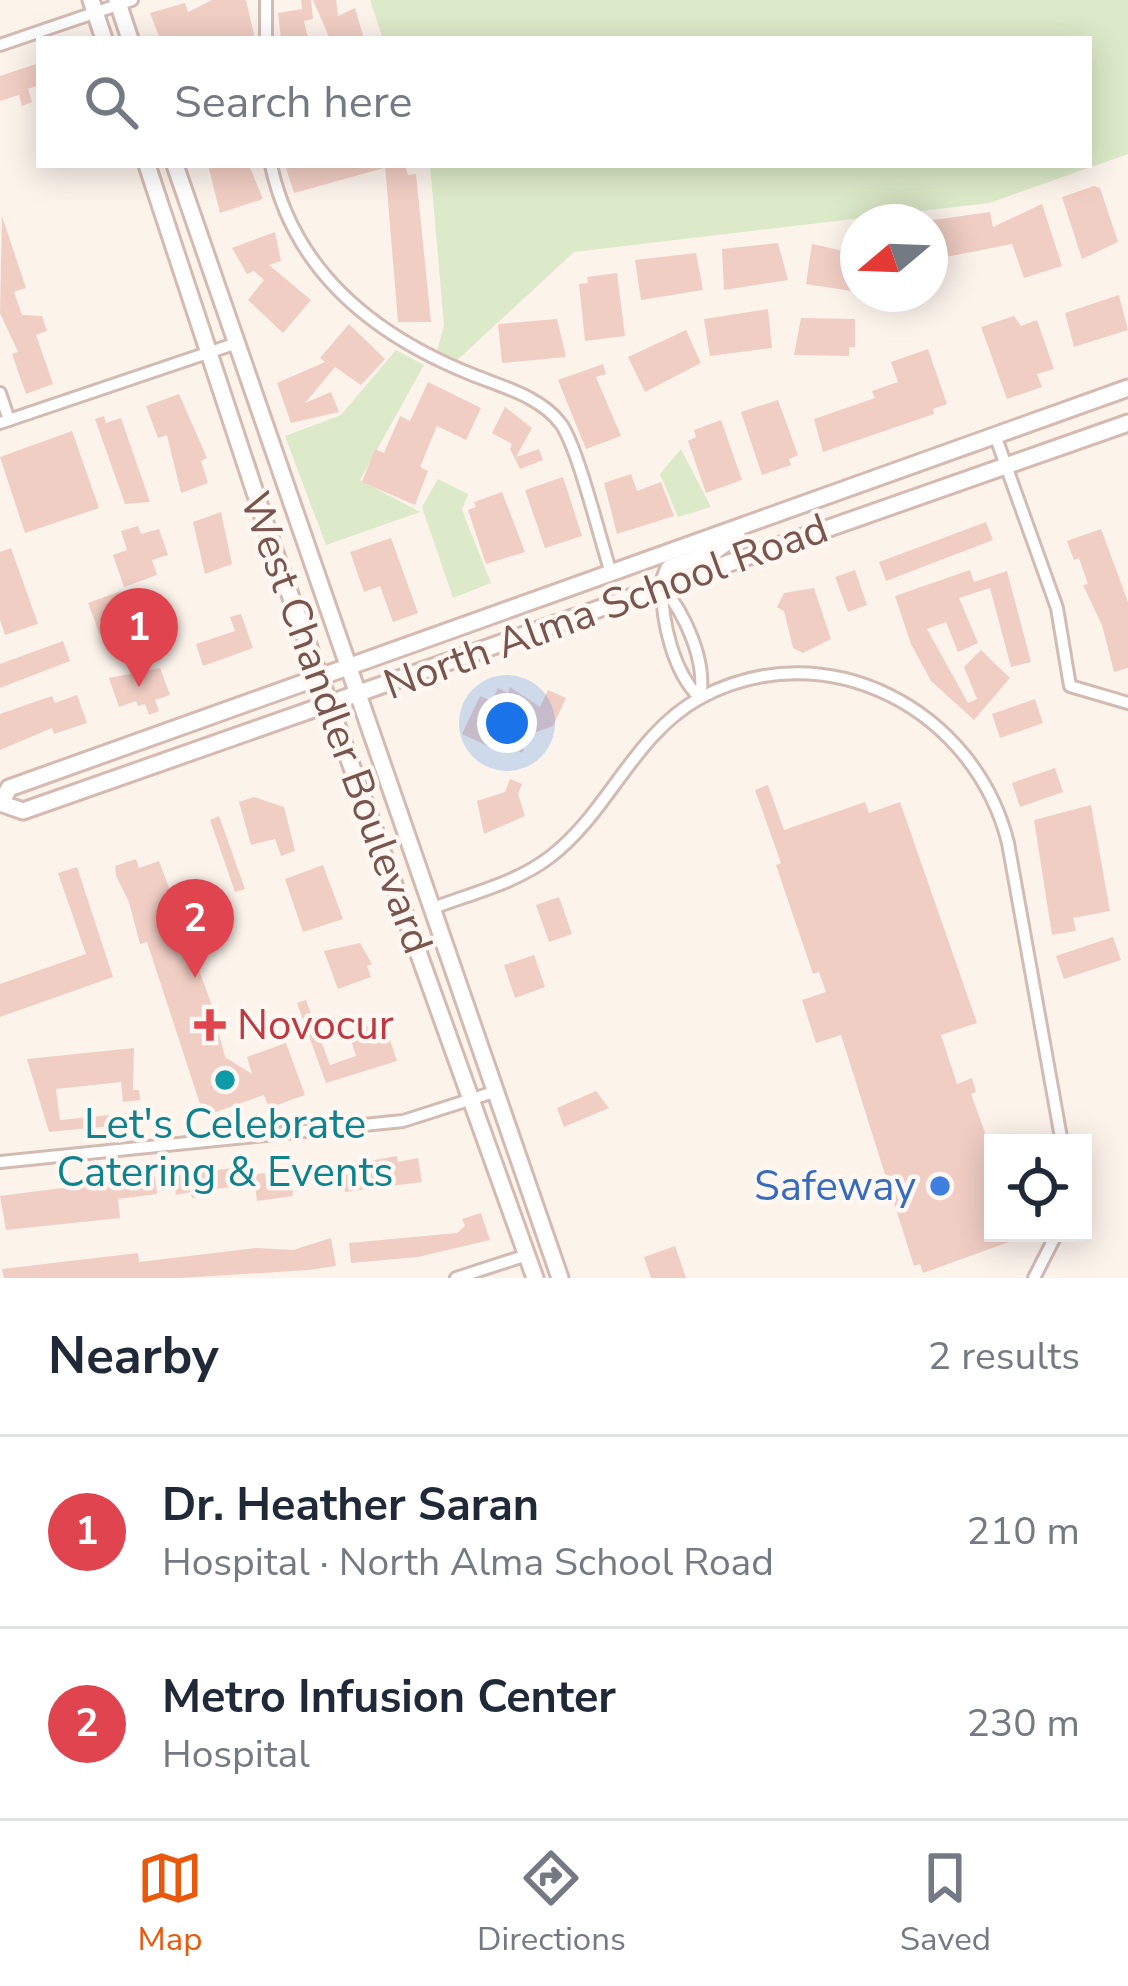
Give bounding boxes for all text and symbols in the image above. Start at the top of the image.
search box [36,36,1092,168]
icon: search [78,69,144,135]
text: Search here [174,72,413,133]
north arrow [840,204,948,312]
street label: West Chandler Boulevard [226,484,446,962]
street label: North Alma School Road [376,500,836,714]
pin: 1 [100,588,178,687]
your location [477,693,537,753]
pin: 2 [156,879,234,978]
place label: Novocur [237,997,394,1054]
marker: Novocur [194,1009,226,1041]
marker: Let's Celebrate Catering & Events [212,1067,238,1093]
place label: Let's Celebrate Catering & Events [56,1096,394,1201]
map controls [984,1134,1092,1242]
button: locate [984,1134,1092,1242]
place label: Safeway [754,1158,916,1215]
marker: Safeway [927,1173,953,1199]
text: Nearby [48,1321,219,1391]
text: 2 results [928,1330,1080,1383]
text: Dr. Heather Saran [162,1475,539,1536]
text: 1 [75,1505,99,1558]
text: 210 m [966,1505,1080,1558]
text: Hospital · North Alma School Road [162,1536,774,1589]
text: Metro Infusion Center [162,1667,616,1728]
text: 2 [75,1697,99,1750]
text: 230 m [966,1697,1080,1750]
text: Hospital [162,1728,310,1781]
tab: Map [137,1845,203,1962]
tab: Directions [477,1845,626,1962]
tab: Saved [900,1845,991,1962]

